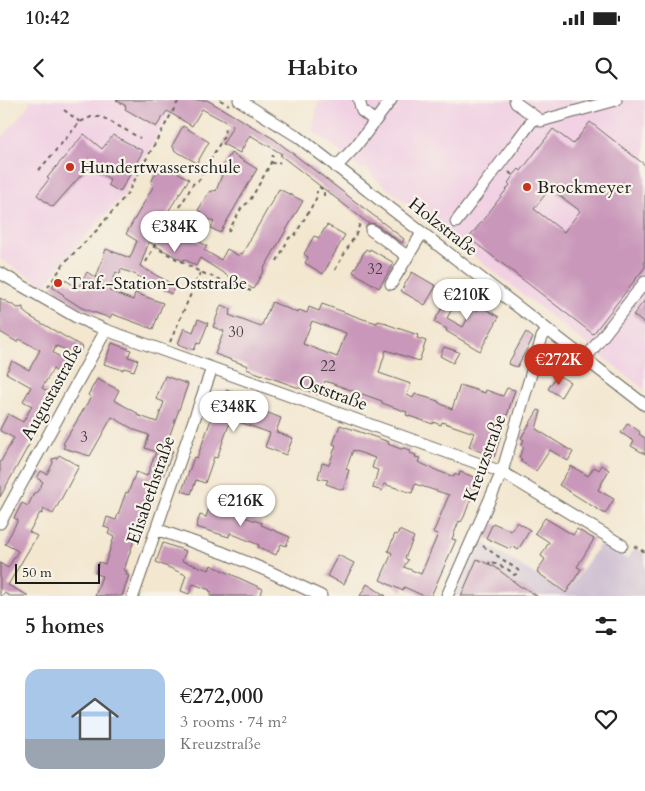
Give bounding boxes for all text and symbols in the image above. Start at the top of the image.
text: 10:42 [25,5,69,31]
text: Habito [287,53,358,83]
icon: back [25,54,53,82]
icon: search [592,54,620,82]
place label: Hundertwasserschule [80,155,241,180]
marker: Hundertwasserschule [64,161,76,173]
place label: Brockmeyer [537,175,631,200]
marker: Brockmeyer [521,181,533,193]
street label: Holzstraße [403,192,483,262]
pin: €384K [140,210,210,253]
text: €384K [151,216,199,238]
house number: 32 [367,259,383,279]
place label: Traf.-Station-Oststraße [68,271,247,296]
marker: Traf.-Station-Oststraße [52,277,64,289]
pin: €210K [432,278,502,321]
text: €210K [443,284,491,306]
house number: 30 [228,322,244,342]
street label: Augustastraße [15,339,89,445]
pin: €272K [524,344,594,386]
text: €272K [535,349,583,371]
house number: 22 [320,356,336,376]
street label: Oststraße [295,369,371,417]
pin: €348K [199,390,269,433]
text: €348K [210,396,258,418]
street label: Kreuzstraße [458,411,512,505]
house number: 3 [80,427,88,447]
street label: Elisabethstraße [121,433,181,547]
pin: €216K [206,484,276,527]
text: €216K [217,490,265,512]
scale bar [15,561,100,584]
text: 50 m [22,563,52,582]
text: 5 homes [25,612,104,641]
icon: filters [592,612,620,640]
text: €272,000 [180,682,263,711]
icon: home [65,689,125,749]
icon: heart [592,705,620,733]
text: 3 rooms · 74 m² [180,711,287,733]
text: Kreuzstraße [180,733,261,755]

